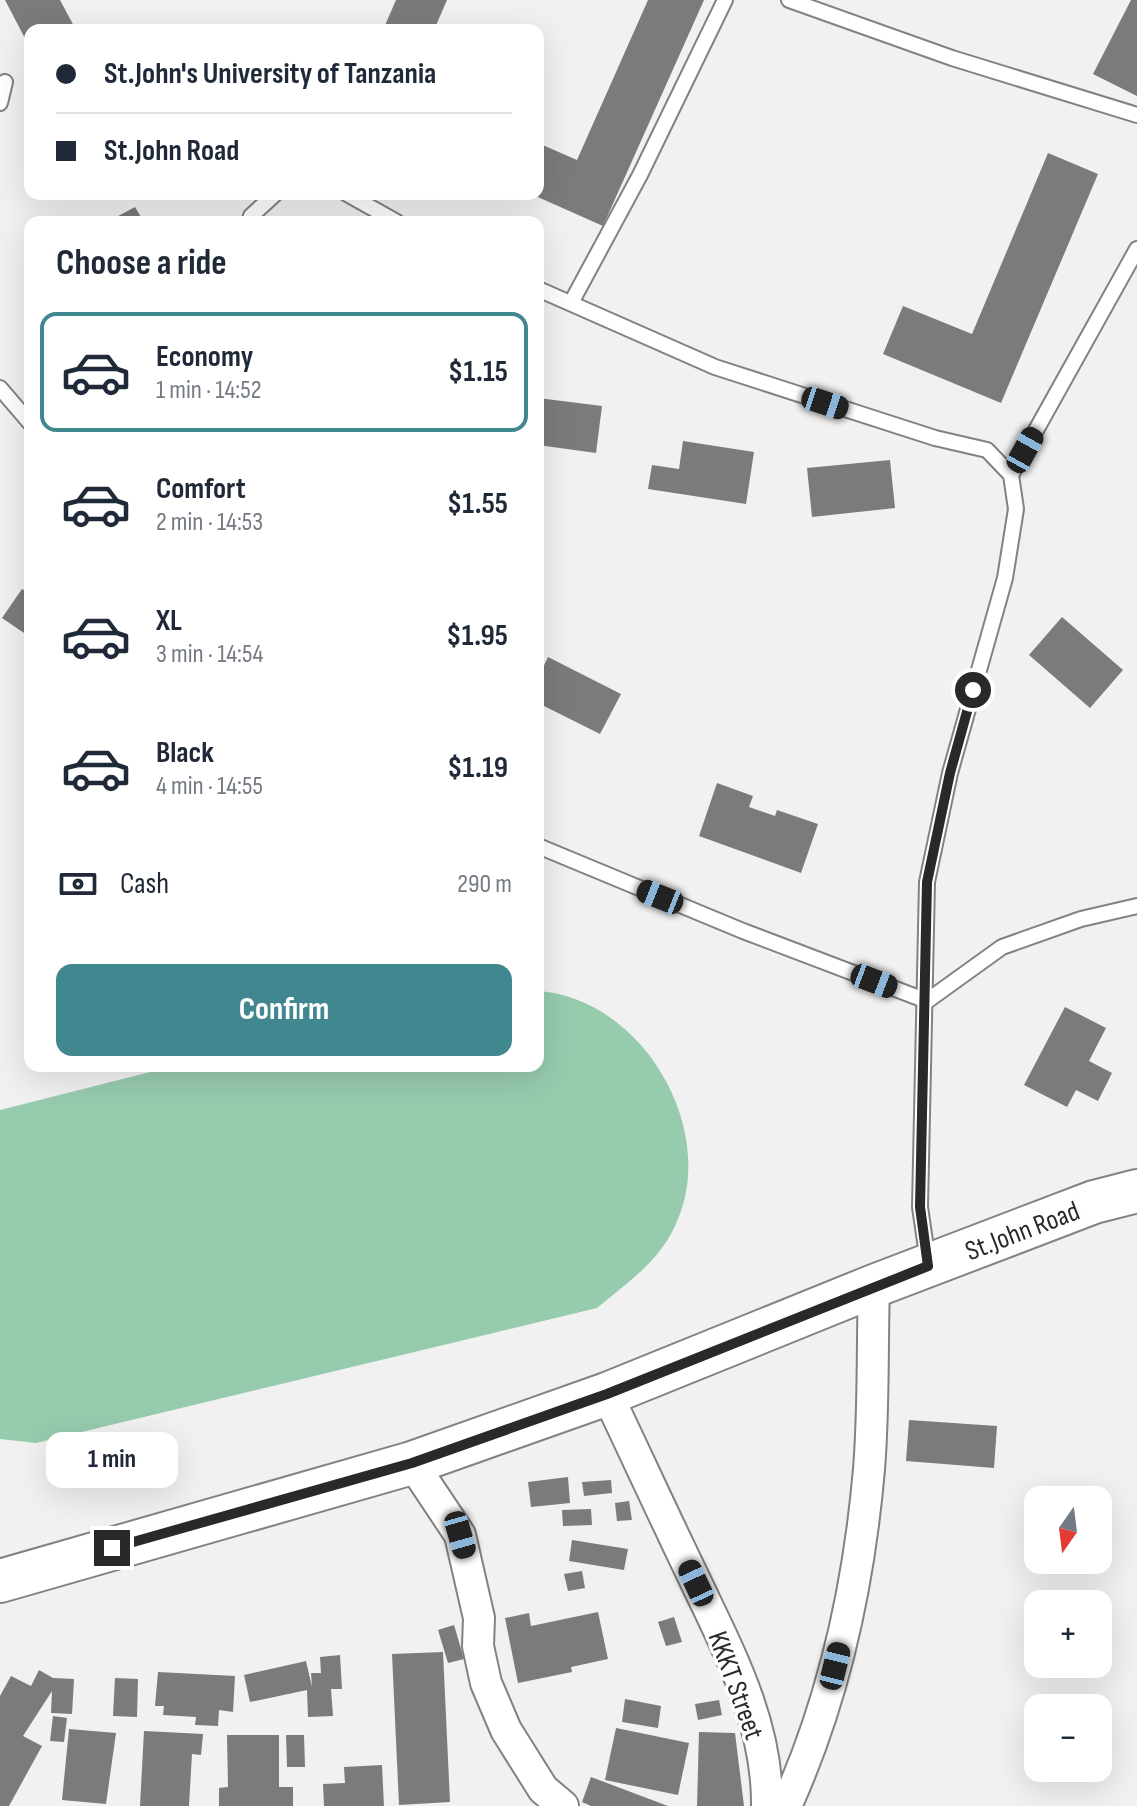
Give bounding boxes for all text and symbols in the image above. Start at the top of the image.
text: St.John's University of Tanzania [104,56,436,92]
text: St.John Road [104,133,239,169]
text: Choose a ride [56,242,227,285]
icon: car [60,336,132,408]
text: Economy [156,339,253,375]
text: $1.15 [448,354,508,390]
text: 1 min · 14:52 [156,375,261,406]
car [798,384,852,422]
car [1003,423,1047,477]
icon: car [60,468,132,540]
text: Comfort [156,471,246,507]
text: $1.55 [447,486,508,522]
text: 2 min · 14:53 [156,507,263,538]
icon: car [60,600,132,672]
text: XL [156,603,182,639]
text: $1.95 [446,618,508,654]
text: 3 min · 14:54 [156,639,263,670]
route start [955,672,991,708]
icon: car [60,732,132,804]
text: Black [156,735,214,771]
text: $1.19 [447,750,508,786]
text: 4 min · 14:55 [156,771,263,802]
icon: cash [56,862,100,906]
text: Cash [120,866,169,902]
text: 290 m [457,869,512,900]
car [633,877,687,917]
car [847,961,901,1001]
button: Confirm [56,964,512,1056]
street label: St.John Road [961,1195,1084,1268]
callout: 1 min [46,1432,178,1488]
text: 1 min [88,1444,136,1475]
north arrow [1024,1486,1112,1574]
map controls [1024,1486,1112,1782]
car [442,1509,478,1561]
route end [94,1530,130,1566]
car [675,1556,717,1610]
button: + [1024,1590,1112,1678]
street label: KKKT Street [701,1627,770,1744]
car [818,1640,852,1692]
button: − [1024,1694,1112,1782]

